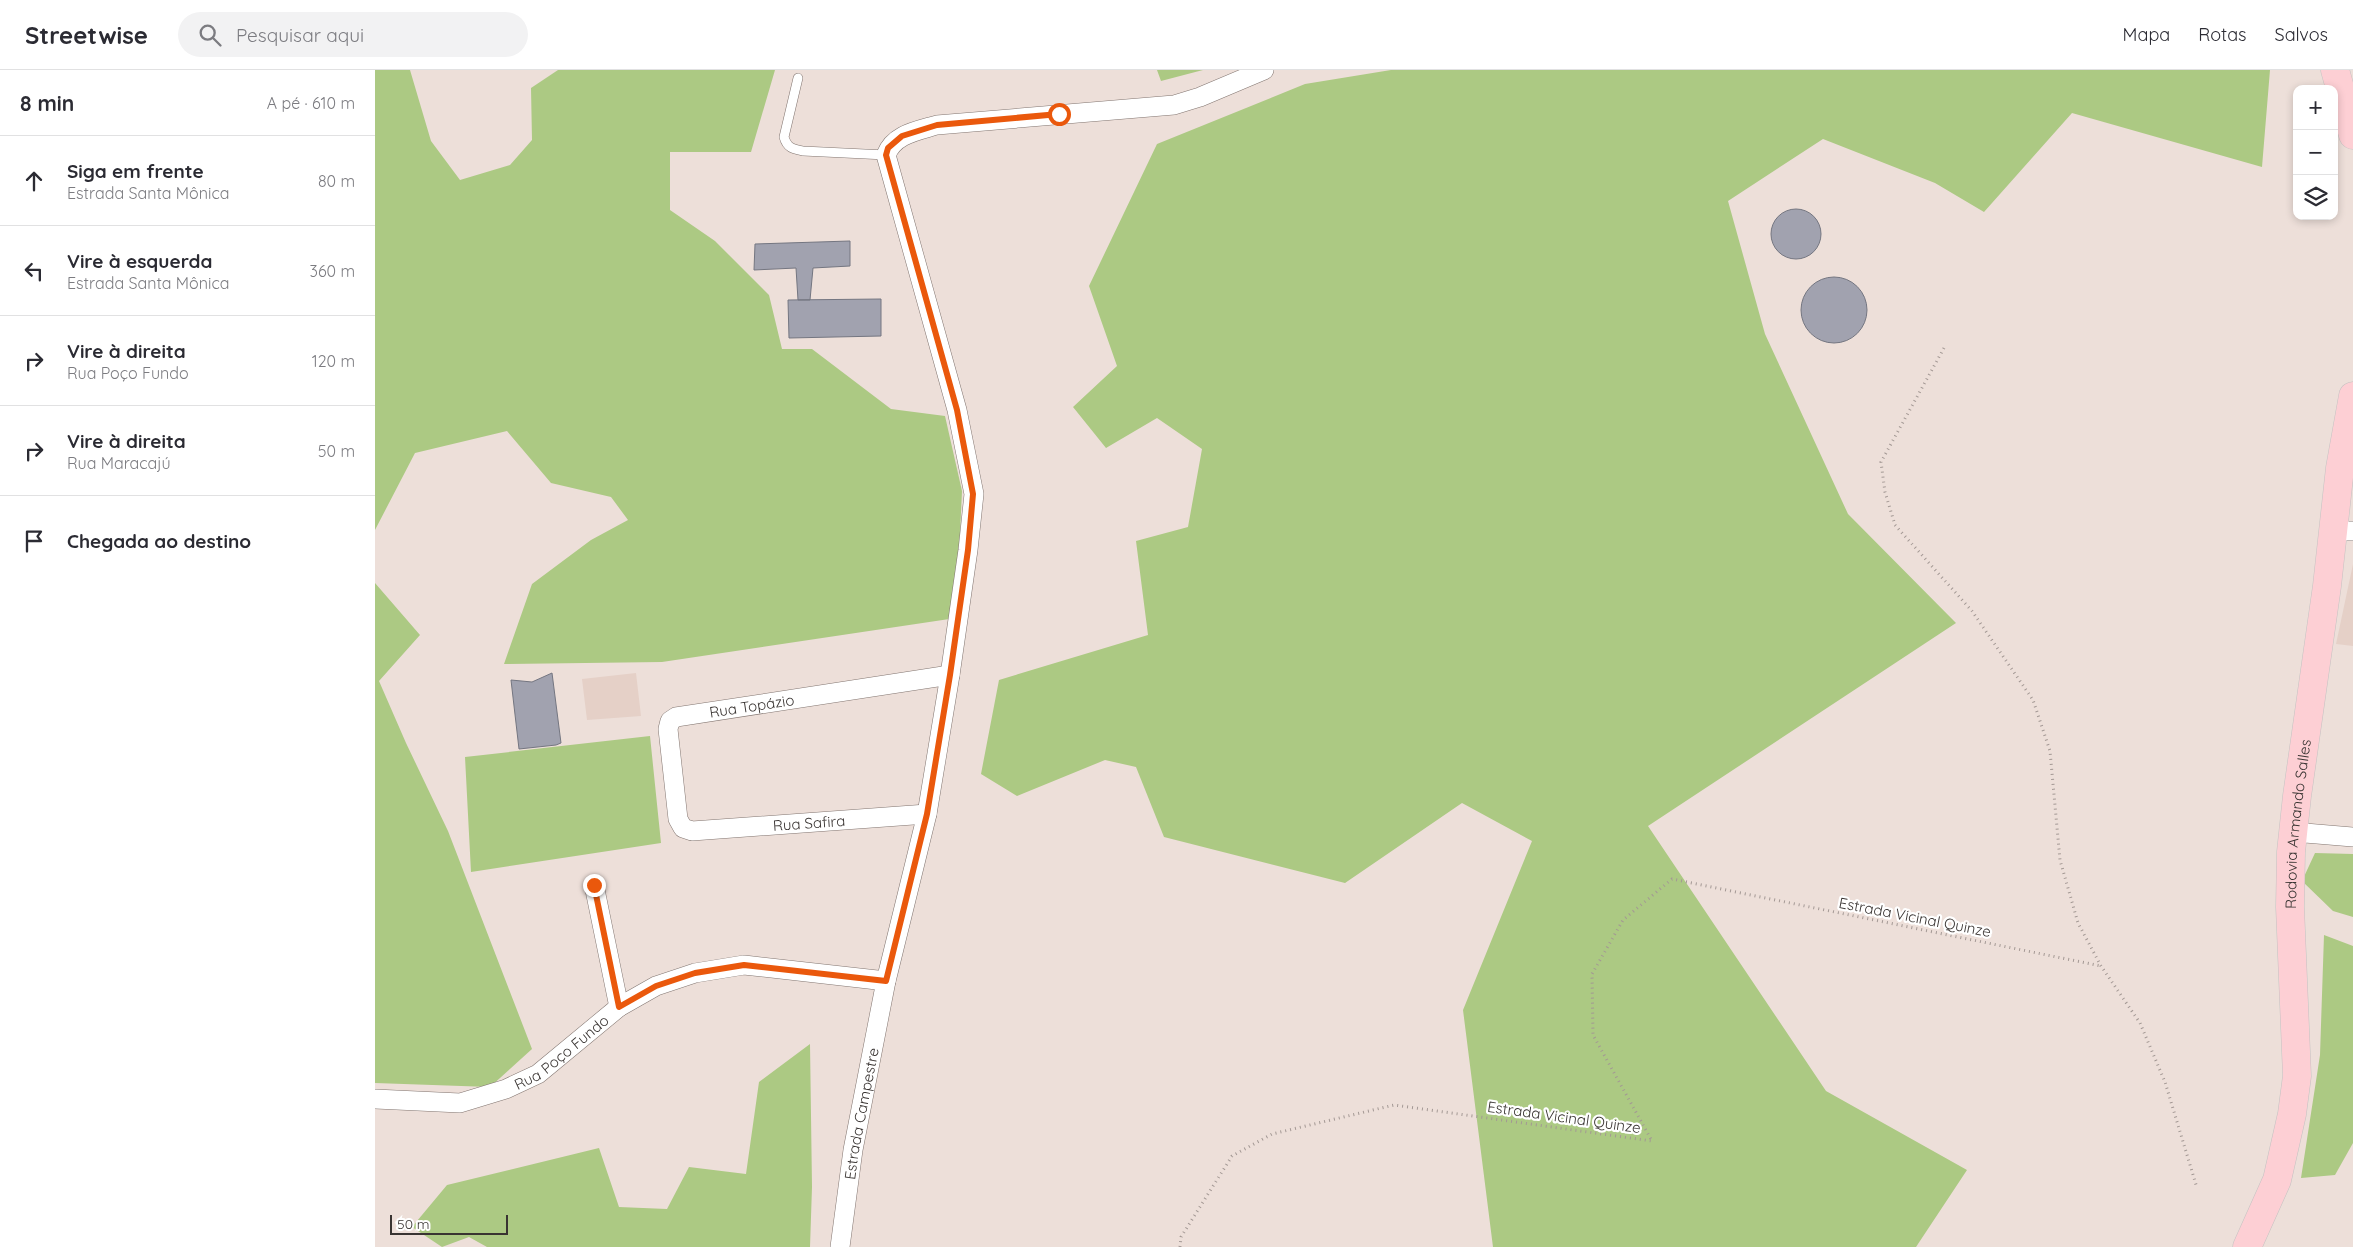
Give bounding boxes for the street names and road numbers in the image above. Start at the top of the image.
street label: Rua Topázio [708,690,795,721]
street label: Rodovia Armando Salles [2280,738,2315,909]
street label: Rua Safira [772,811,846,835]
street label: Estrada Vicinal Quinze [1837,893,1993,941]
street label: Rua Poço Fundo [511,1010,612,1093]
street label: Estrada Campestre [840,1046,882,1181]
street label: Estrada Vicinal Quinze [1486,1097,1642,1137]

